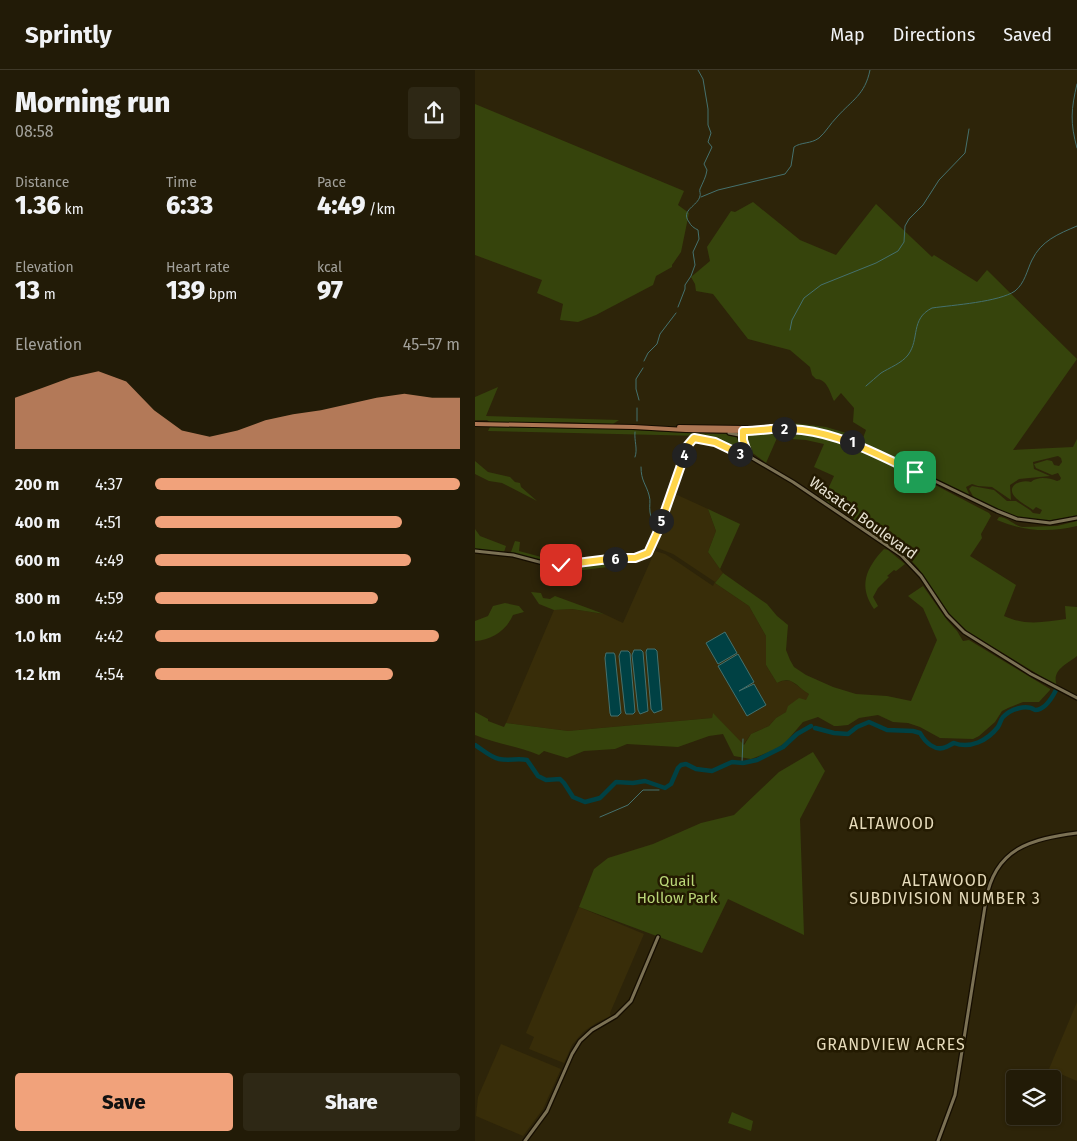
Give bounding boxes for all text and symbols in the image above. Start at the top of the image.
text: Sprintly [25,21,112,49]
text: Map [830,24,865,46]
text: Directions [893,24,975,46]
text: Saved [1003,24,1052,46]
text: Morning run [15,86,170,119]
button: share [408,87,460,139]
text: 08:58 [15,122,53,141]
text: Distance [15,174,69,191]
text: Time [166,174,197,191]
text: Pace [317,174,346,191]
text: 1.36 [15,191,61,221]
text: 6:33 [166,191,213,221]
text: 4:49 [317,191,365,221]
text: km [61,201,84,218]
text: /km [365,201,396,218]
text: Elevation [15,259,74,276]
text: Heart rate [166,259,230,276]
text: kcal [317,259,342,276]
text: 13 [15,276,40,306]
text: 139 [166,276,205,306]
text: 97 [317,276,343,306]
text: m [40,286,56,303]
text: bpm [205,286,237,303]
text: Elevation [15,335,82,354]
text: 45–57 m [403,335,460,354]
pin: 2 [771,416,797,442]
text: 2 [781,421,788,438]
pin: 1 [839,430,865,454]
text: 1 [849,434,856,451]
pin: 4 [671,442,697,468]
pin: 3 [727,442,753,466]
text: 3 [737,446,744,463]
text: 4 [681,447,688,464]
pin [894,451,936,493]
icon: arrive [901,458,929,486]
street label: Wasatch Boulevard [806,473,920,563]
text: 200 m [15,475,59,494]
text: 4:37 [95,475,123,494]
pin: 5 [649,508,673,534]
text: 400 m [15,513,60,532]
text: 4:51 [95,513,122,532]
text: 5 [658,513,665,530]
pin [540,544,582,586]
pin: 6 [603,546,627,572]
text: 600 m [15,551,60,570]
text: 4:49 [95,551,124,570]
icon: check [547,551,575,579]
text: 6 [612,551,619,568]
text: 800 m [15,589,60,608]
text: 4:59 [95,589,124,608]
text: 1.0 km [15,627,62,646]
text: 4:42 [95,627,123,646]
text: 1.2 km [15,665,61,684]
text: 4:54 [95,665,124,684]
district label: ALTAWOOD [849,814,935,833]
district label: ALTAWOOD SUBDIVISION NUMBER 3 [849,871,1041,908]
park label: Quail Hollow Park [637,872,718,907]
district label: GRANDVIEW ACRES [816,1035,966,1054]
map controls [1006,1070,1061,1125]
button: layers [1006,1070,1061,1125]
button: Save [15,1073,233,1131]
button: Share [243,1073,460,1131]

